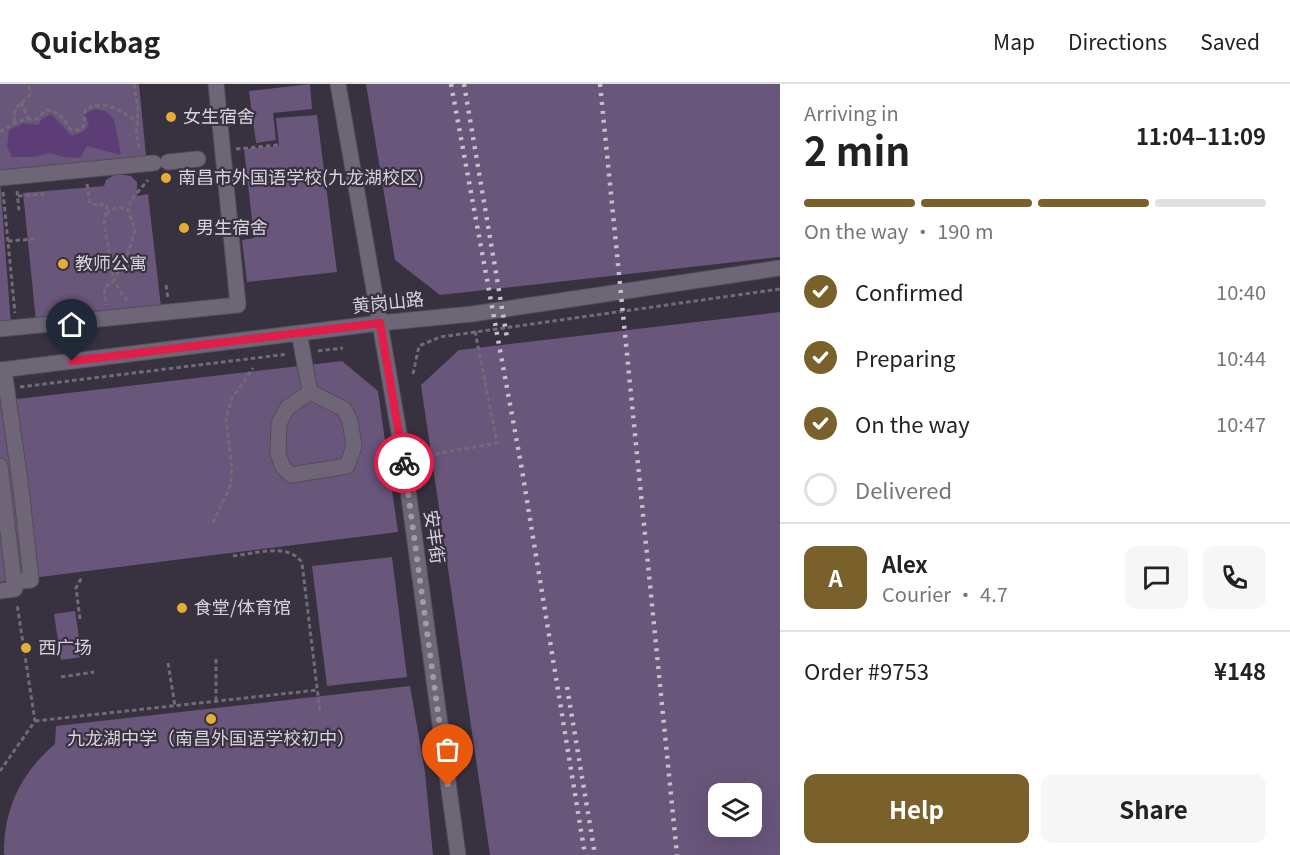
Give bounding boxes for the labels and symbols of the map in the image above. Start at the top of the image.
place label: 女生宿舍 [183,102,255,128]
marker: 女生宿舍 [164,110,178,124]
place label: 南昌市外国语学校(九龙湖校区) [178,163,424,189]
marker: 南昌市外国语学校(九龙湖校区) [159,171,173,185]
place label: 男生宿舍 [196,213,268,239]
marker: 男生宿舍 [177,221,191,235]
place label: 教师公寓 [75,249,147,275]
marker: 教师公寓 [56,257,70,271]
street label: 黄岗山路 [351,284,425,318]
pin [46,299,97,361]
courier [374,433,434,493]
street label: 安丰街 [419,508,453,565]
place label: 食堂/体育馆 [194,593,291,619]
marker: 食堂/体育馆 [175,601,189,615]
place label: 西广场 [38,633,92,659]
marker: 西广场 [19,641,33,655]
marker: 九龙湖中学（南昌外国语学校初中） [204,712,218,726]
place label: 九龙湖中学（南昌外国语学校初中） [67,724,355,750]
pin [422,724,473,786]

